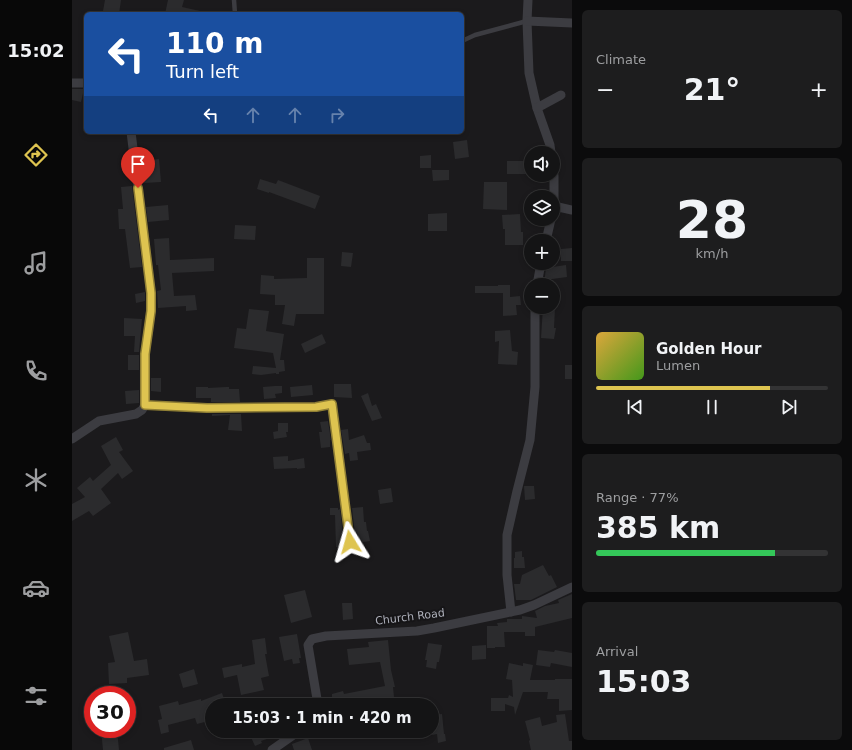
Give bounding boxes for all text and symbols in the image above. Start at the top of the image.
text: 110 m [166,27,263,60]
icon: left [100,28,152,80]
text: 15:02 [7,40,65,61]
text: Climate [596,52,646,67]
text: Turn left [166,61,239,82]
text: 21° [684,72,740,107]
text: − [596,77,614,102]
text: + [810,77,828,102]
icon: left [200,104,222,126]
icon: ahead [242,104,264,126]
icon: ahead [284,104,306,126]
icon: right [326,104,348,126]
icon: directions [22,141,50,169]
map controls [524,146,560,314]
button: sound [524,146,560,182]
pin [121,147,155,188]
icon: arrive [127,153,149,175]
button: layers [524,190,560,226]
text: 28 [676,190,748,250]
button: + [524,234,560,270]
text: km/h [696,246,728,261]
icon: music [22,249,50,277]
button: − [524,278,560,314]
text: Golden Hour [656,340,762,358]
icon: phone [22,357,50,385]
text: Lumen [656,358,700,373]
icon: previous [624,396,646,418]
icon: pause [701,396,723,418]
icon: next [778,396,800,418]
icon: climate [22,466,50,494]
text: Range · 77% [596,490,679,505]
text: 385 km [596,510,720,545]
position arrow [329,521,371,563]
icon: car [22,574,50,602]
street label: Church Road [374,606,446,628]
text: Arrival [596,644,638,659]
text: 15:03 [596,664,692,699]
icon: filters [22,682,50,710]
speed limit sign: 30 [84,686,136,738]
text: 15:03 · 1 min · 420 m [232,709,412,727]

